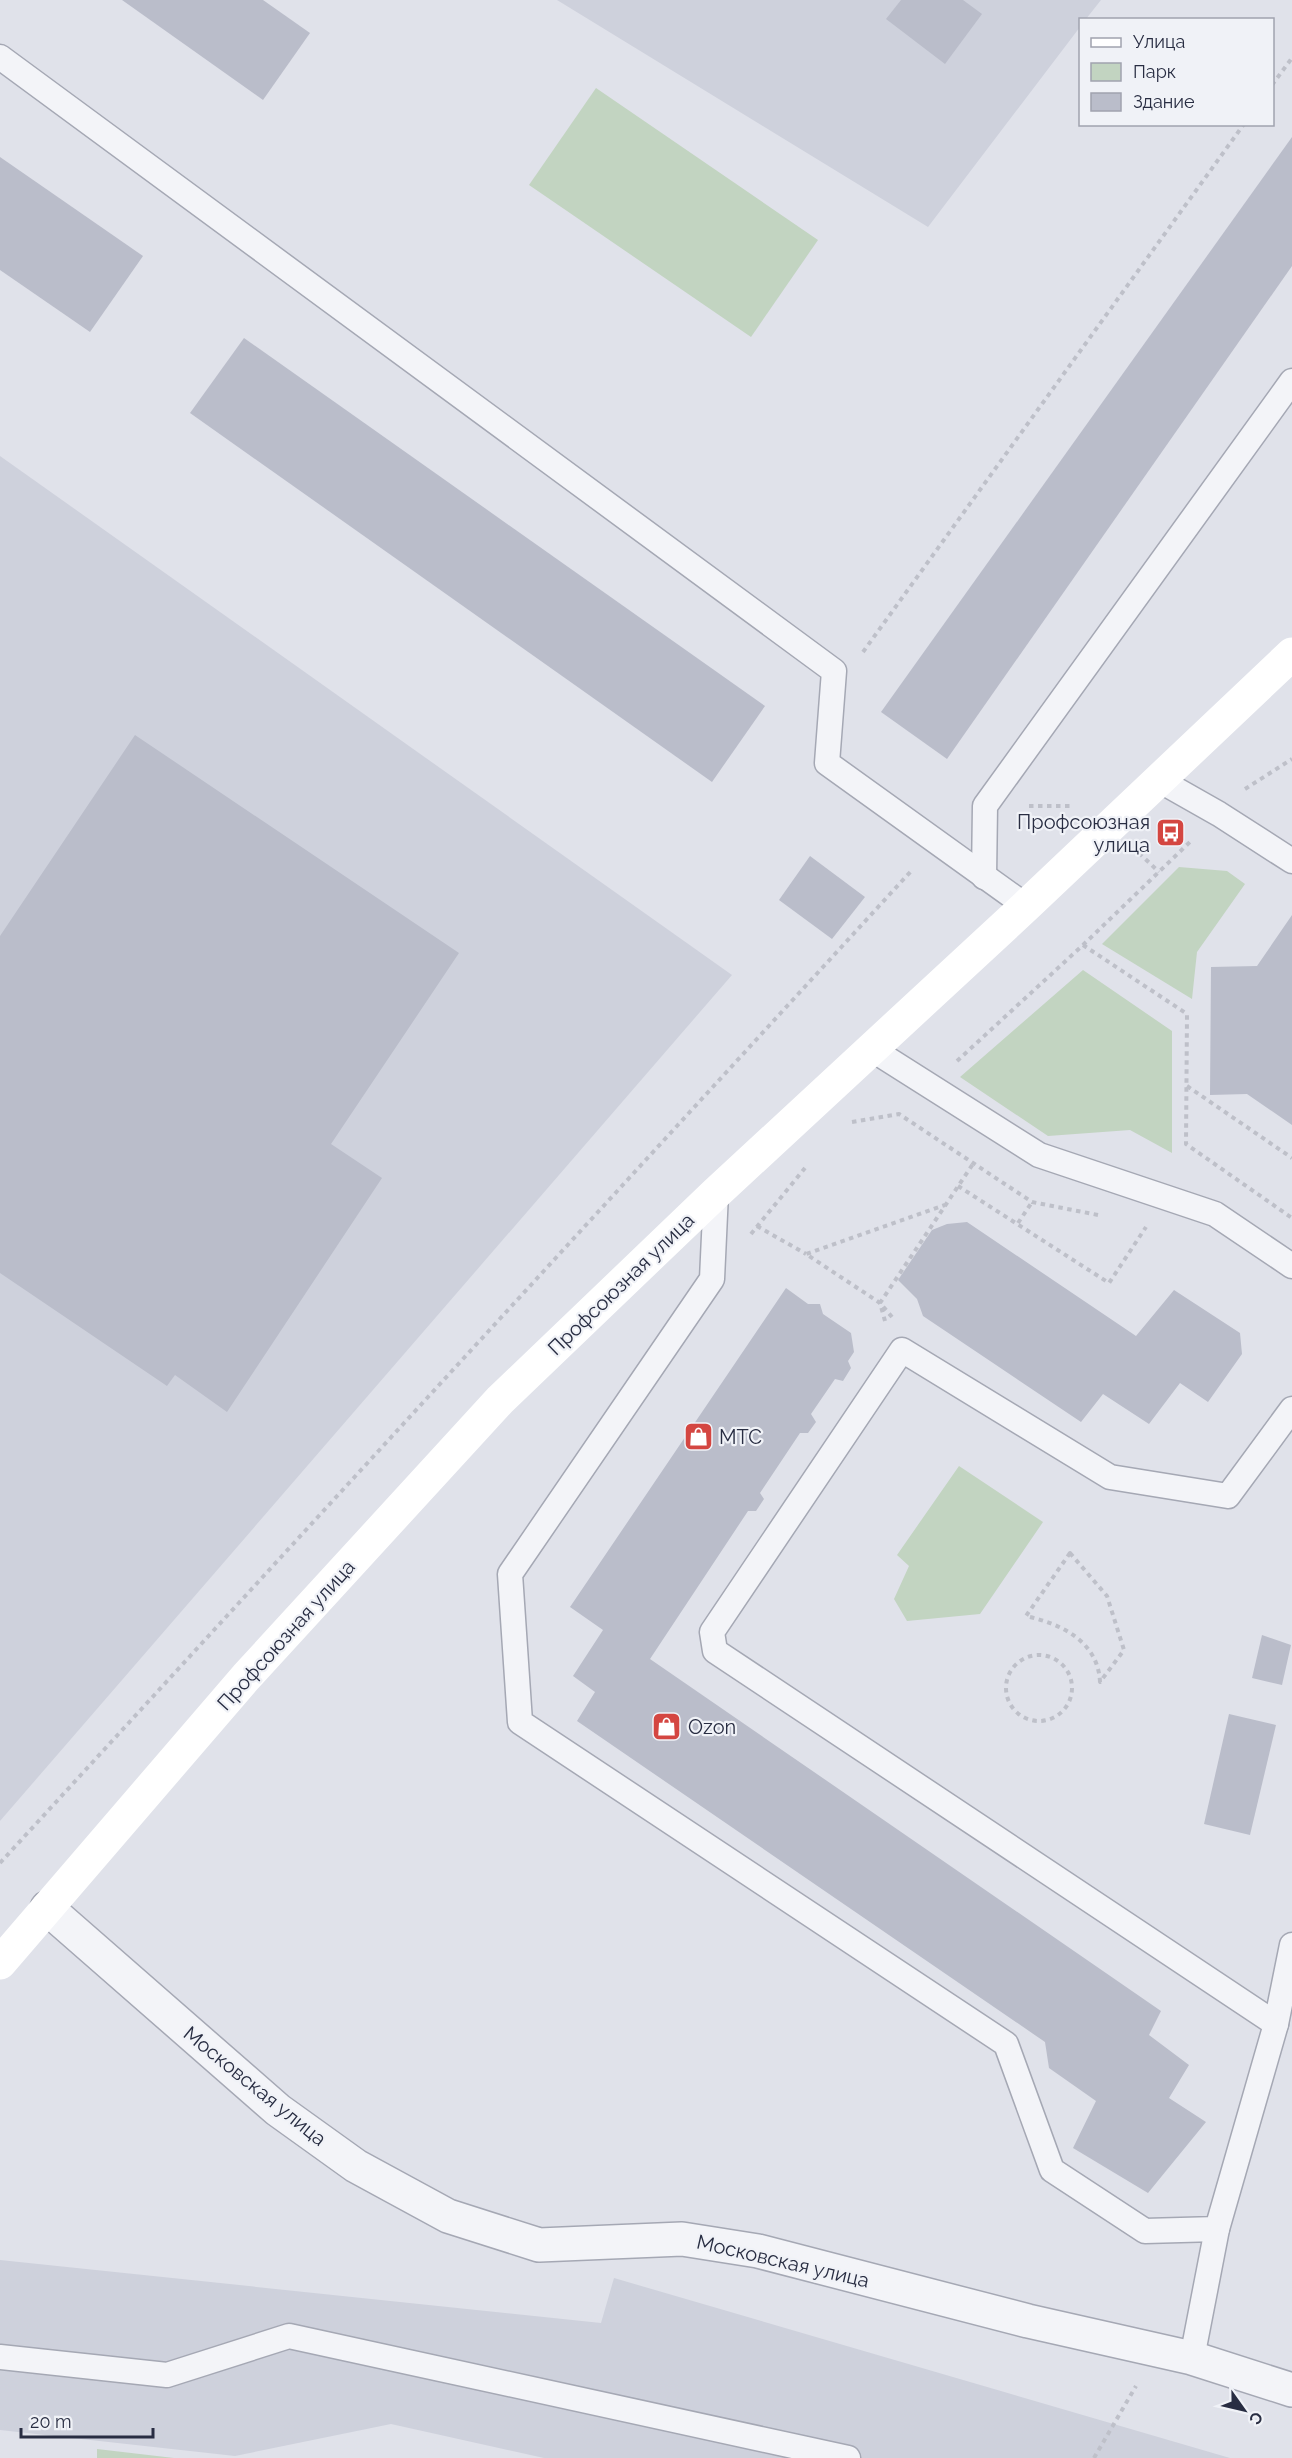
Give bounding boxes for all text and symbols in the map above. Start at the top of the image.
legend [1079,18,1274,126]
text: Улица [1133,31,1185,52]
text: Парк [1133,61,1176,82]
text: Здание [1133,91,1195,112]
place label: Профсоюзная улица [1017,810,1150,857]
bus stop icon: Профсоюзная улица [1155,817,1187,849]
street label: Профсоюзная улица [543,1208,699,1360]
shop icon: МТС [682,1421,714,1453]
place label: МТС [719,1425,762,1449]
street label: Профсоюзная улица [212,1555,360,1715]
shop icon: Ozon [651,1711,683,1743]
place label: Ozon [688,1715,736,1739]
street label: Московская улица [179,2021,331,2151]
street label: Московская улица [694,2229,872,2293]
north arrow [1214,2380,1274,2440]
scale bar [21,2401,153,2439]
text: С [1245,2408,1267,2428]
text: 20 m [30,2411,72,2432]

